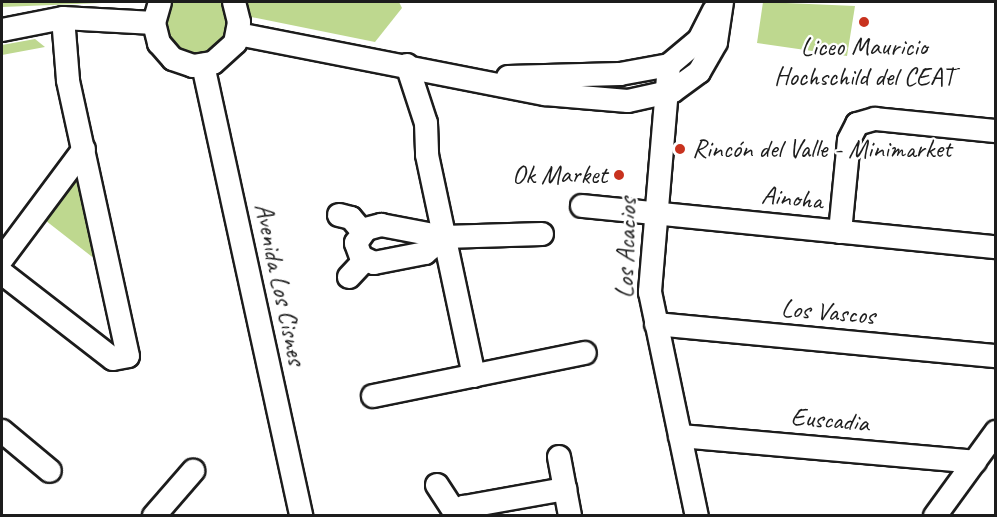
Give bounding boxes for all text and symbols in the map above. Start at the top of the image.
marker: Liceo Mauricio Hochschild del CEAT [857,15,871,29]
place label: Liceo Mauricio Hochschild del CEAT [774,31,954,92]
place label: Rincón del Valle - Minimarket [692,133,952,165]
marker: Rincón del Valle - Minimarket [673,142,687,156]
place label: Ok Market [512,159,607,191]
marker: Ok Market [612,168,626,182]
street label: Ainoha [760,179,824,217]
street label: Los Acacios [609,197,643,299]
street label: Avenida Los Cisnes [248,200,312,368]
street label: Los Vascos [780,292,876,332]
street label: Euscadia [790,401,870,439]

